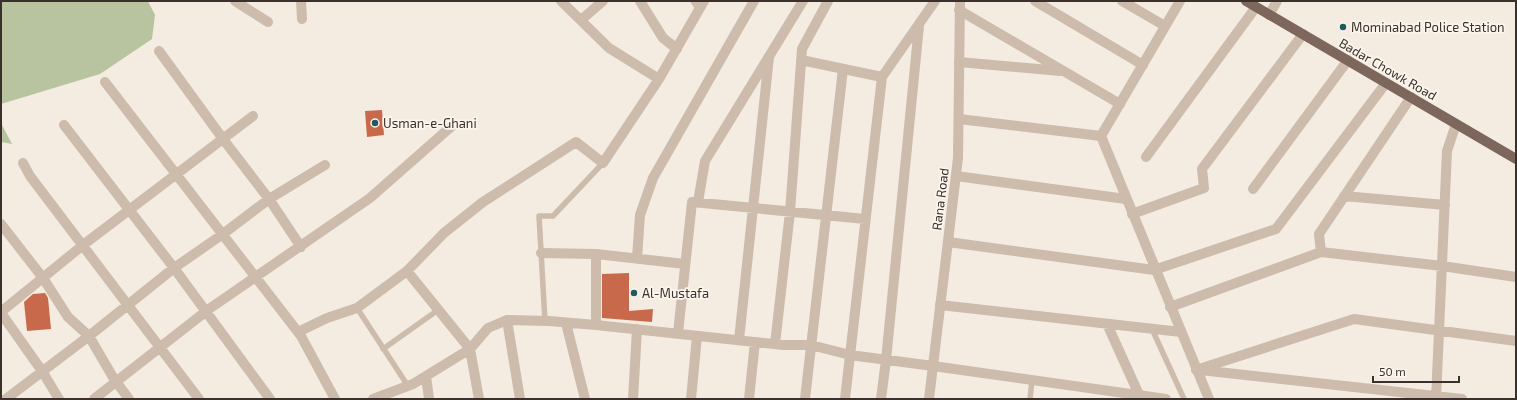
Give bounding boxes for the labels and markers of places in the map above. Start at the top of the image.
place label: Mominabad Police Station [1351,19,1505,35]
marker: Mominabad Police Station [1338,22,1348,32]
place label: Usman-e-Ghani [383,115,477,131]
marker: Usman-e-Ghani [370,118,380,128]
place label: Al-Mustafa [642,285,709,301]
marker: Al-Mustafa [629,288,639,298]

